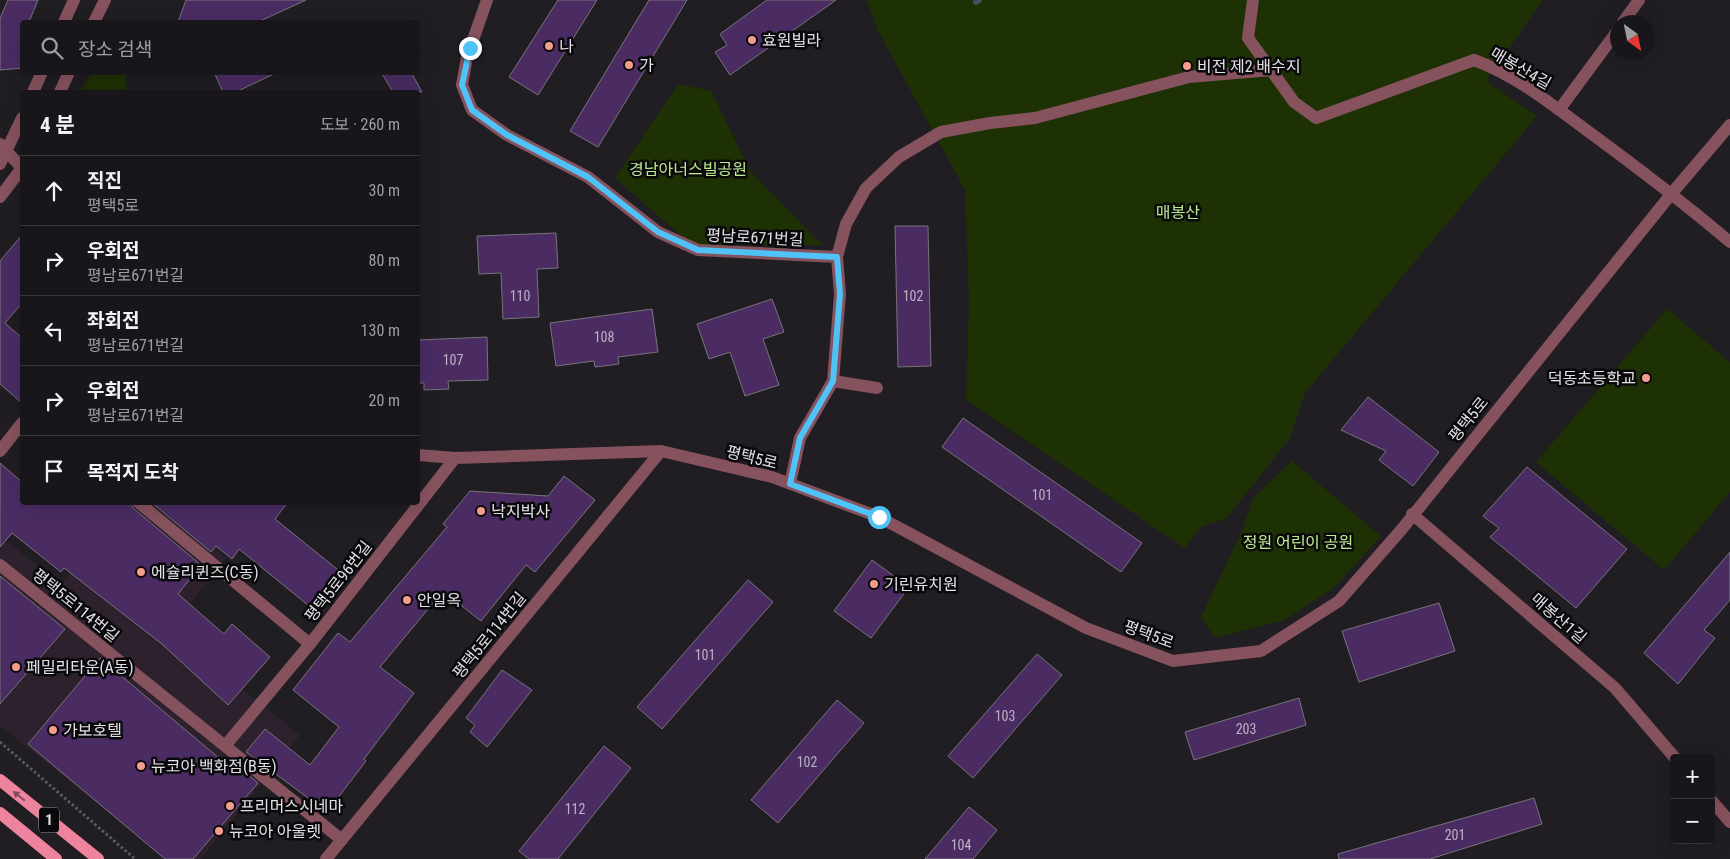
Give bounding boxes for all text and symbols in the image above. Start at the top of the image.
north arrow [1610,15,1655,60]
search box [20,20,420,75]
place label: 효원빌라 [762,31,821,50]
icon: search [38,34,66,62]
marker: 효원빌라 [746,34,758,46]
route end [459,37,482,60]
place label: 나 [559,37,574,56]
text: 장소 검색 [78,38,152,61]
marker: 나 [543,40,555,52]
street label: 매봉산4길 [1487,44,1554,93]
place label: 가 [639,56,654,75]
place label: 비전 제2 배수지 [1197,57,1301,76]
marker: 가 [623,59,635,71]
marker: 비전 제2 배수지 [1181,60,1193,72]
text: 4 분 [40,113,75,137]
text: 도보 · 260 m [320,115,400,134]
park label: 경남아너스빌공원 [629,160,747,179]
text: 직진 [87,169,122,192]
icon: ahead [40,177,68,205]
text: 30 m [368,181,400,200]
text: 평택5로 [87,196,139,215]
park label: 매봉산 [1156,203,1200,222]
street label: 평남로671번길 [706,225,804,250]
text: 우회전 [87,239,139,262]
icon: right [40,247,68,275]
text: 80 m [368,251,400,270]
text: 평남로671번길 [87,266,184,285]
house number: 110 [510,288,530,304]
house number: 102 [903,288,923,304]
text: 좌회전 [87,309,139,332]
icon: left [40,317,68,345]
text: 130 m [361,321,400,340]
house number: 108 [594,329,614,345]
text: 평남로671번길 [87,336,184,355]
house number: 107 [443,352,463,368]
place label: 덕동초등학교 [1548,369,1636,388]
marker: 덕동초등학교 [1640,372,1652,384]
text: 우회전 [87,379,139,402]
icon: right [40,387,68,415]
text: 20 m [368,391,400,410]
street label: 평택5로 [1445,393,1492,446]
text: 평남로671번길 [87,406,184,425]
street label: 평택5로 [724,442,780,473]
icon: arrive [40,457,68,485]
text: 목적지 도착 [87,461,179,484]
house number: 101 [1032,487,1052,503]
place label: 낙지박사 [491,502,550,521]
marker: 낙지박사 [475,505,487,517]
route start [868,506,891,529]
park label: 정원 어린이 공원 [1243,533,1353,552]
street label: 평택5로96번길 [301,537,376,625]
place label: 에슐리퀸즈(C동) [151,563,259,582]
street label: 평택5로114번길 [29,565,123,646]
marker: 에슐리퀸즈(C동) [135,566,147,578]
place label: 기린유치원 [884,575,958,594]
marker: 기린유치원 [868,578,880,590]
street label: 평택5로114번길 [449,588,530,682]
street label: 매봉산1길 [1527,589,1590,647]
place label: 안일옥 [417,591,461,610]
marker: 안일옥 [401,594,413,606]
street label: 평택5로 [1121,617,1177,652]
house number: 101 [695,647,715,663]
place label: 페밀리타운(A동) [26,658,134,677]
marker: 페밀리타운(A동) [10,661,22,673]
house number: 103 [995,708,1015,724]
place label: 가보호텔 [63,721,122,740]
house number: 203 [1236,721,1256,737]
marker: 가보호텔 [47,724,59,736]
house number: 102 [797,754,817,770]
map controls [1670,754,1715,844]
button: + [1670,754,1715,799]
place label: 뉴코아 백화점(B동) [151,757,277,776]
marker: 뉴코아 백화점(B동) [135,760,147,772]
one-way arrow [13,790,26,801]
place label: 프리머스시네마 [240,797,343,816]
button: − [1670,799,1715,844]
marker: 프리머스시네마 [224,800,236,812]
house number: 112 [565,801,585,817]
road number: 1 [39,808,59,832]
place label: 뉴코아 아울렛 [229,822,321,841]
marker: 뉴코아 아울렛 [213,825,225,837]
house number: 201 [1445,827,1465,843]
house number: 104 [951,837,971,853]

